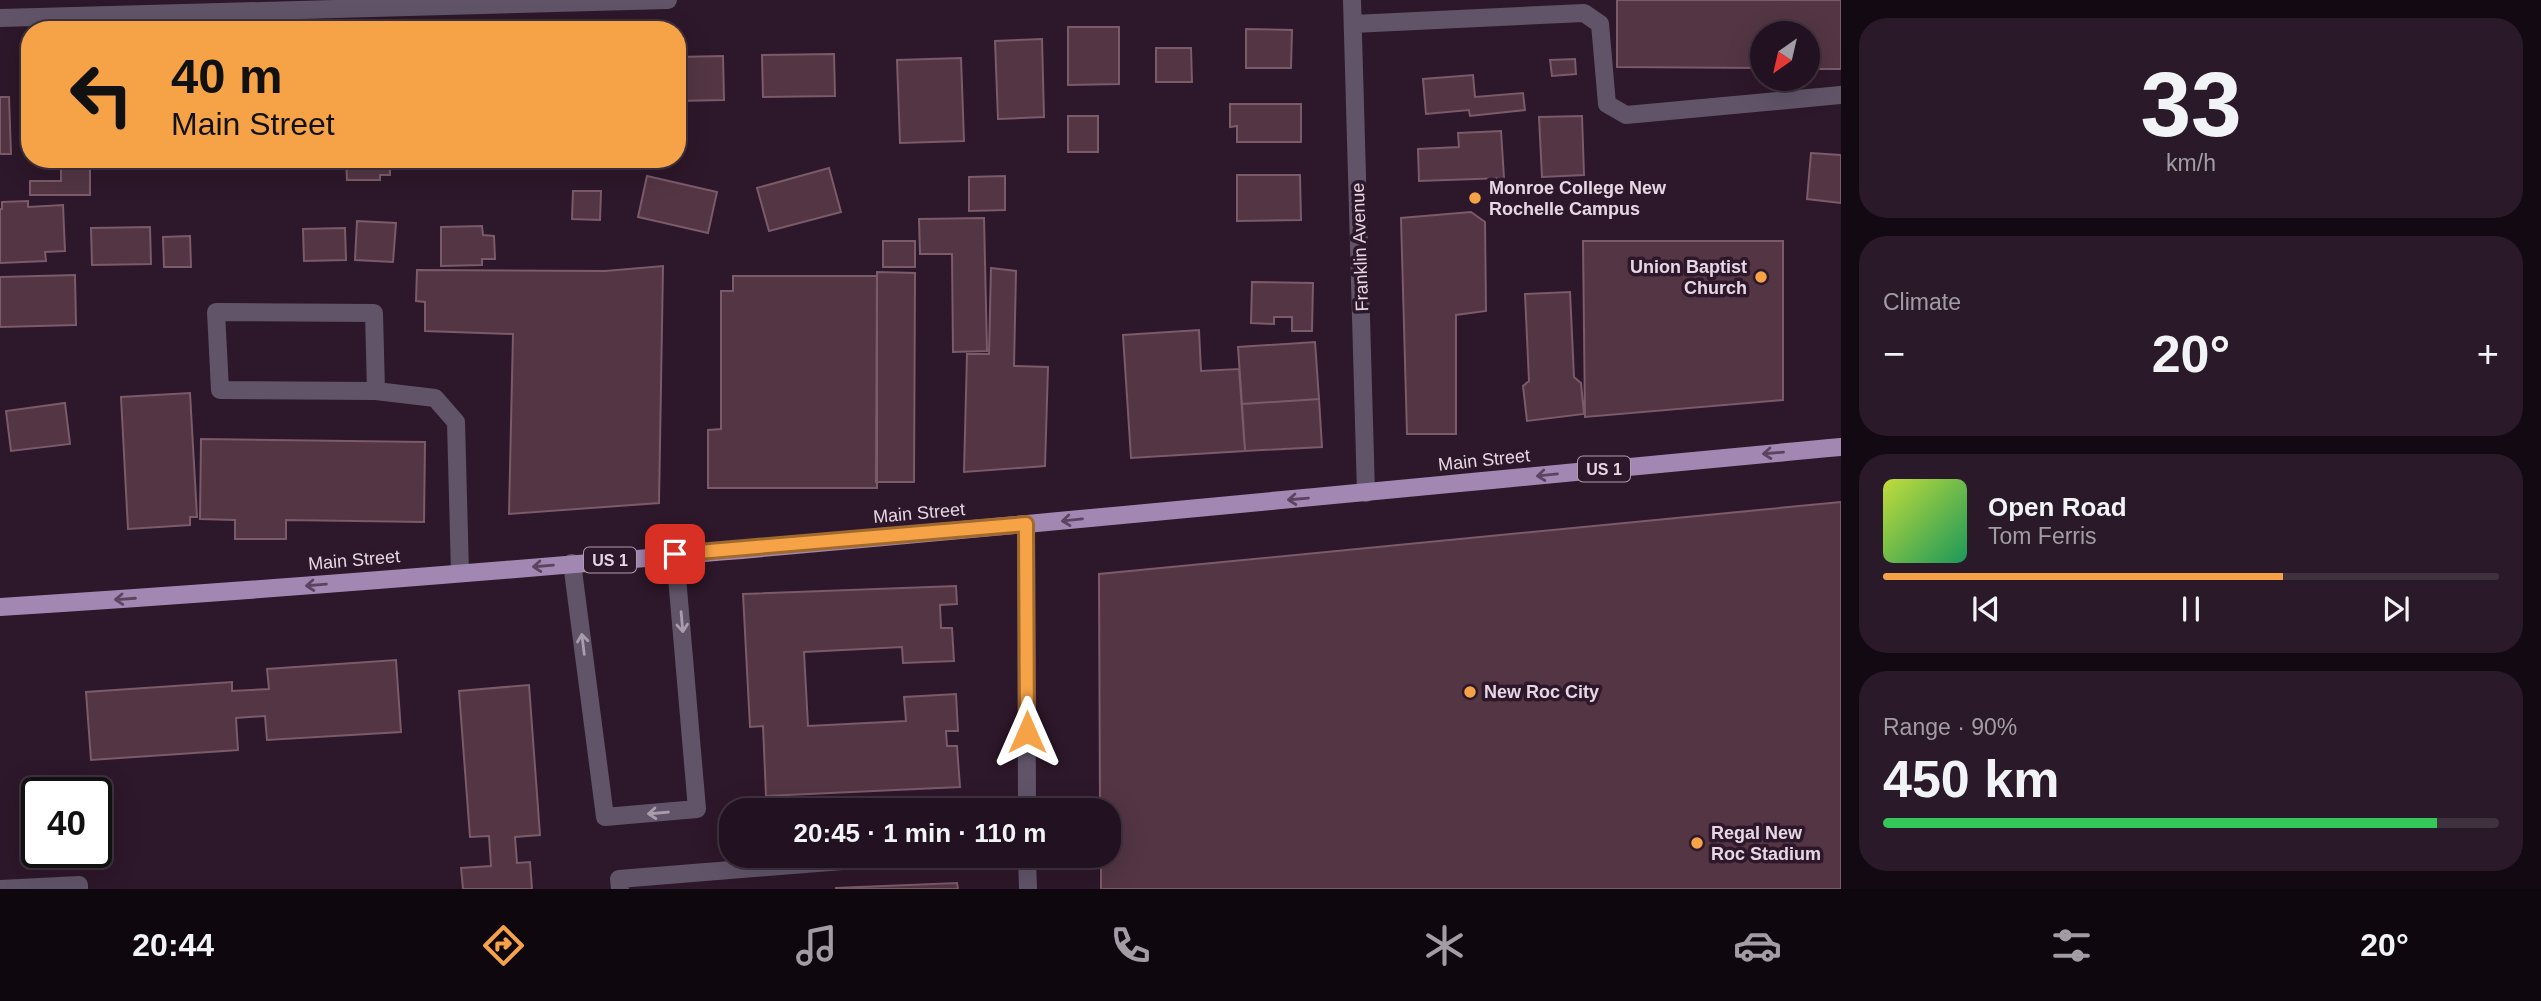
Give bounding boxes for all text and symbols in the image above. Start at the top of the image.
north arrow [1750,21,1820,91]
map controls [1750,21,1820,91]
icon: left [56,49,147,140]
text: 40 m [171,49,283,103]
text: 33 [2140,54,2242,155]
text: Main Street [171,106,335,142]
text: km/h [2166,150,2216,176]
place label: Monroe College New Rochelle Campus [1489,178,1667,219]
street label: Franklin Avenue [1348,182,1372,312]
marker: Monroe College New Rochelle Campus [1467,190,1483,206]
place label: Union Baptist Church [1630,257,1747,298]
marker: Union Baptist Church [1753,269,1769,285]
text: Climate [1883,289,1961,315]
text: 20° [2152,325,2230,383]
text: − [1883,333,1905,375]
text: + [2477,333,2499,375]
street label: Main Street [1437,445,1531,475]
one-way arrow [1762,447,1785,460]
road number: US 1 [1578,456,1630,482]
one-way arrow [1536,469,1558,482]
text: Open Road [1988,492,2127,522]
one-way arrow [1288,493,1310,506]
street label: Main Street [872,499,966,527]
one-way arrow [1061,514,1084,527]
text: Tom Ferris [1988,523,2097,549]
pin [645,524,705,584]
icon: arrive [656,535,694,573]
street label: Main Street [307,546,401,574]
road number: US 1 [584,548,636,572]
one-way arrow [532,560,555,573]
one-way arrow [306,579,328,592]
icon: previous [1967,590,2005,628]
icon: pause [2172,590,2210,628]
icon: next [2377,590,2415,628]
one-way arrow [114,593,137,606]
one-way arrow [676,610,689,633]
one-way arrow [577,633,590,656]
place label: New Roc City [1484,682,1599,702]
marker: New Roc City [1462,684,1478,700]
position arrow [990,695,1064,769]
text: Range · 90% [1883,714,2017,740]
text: 450 km [1883,750,2059,808]
speed limit sign: 40 [21,777,112,868]
one-way arrow [647,807,670,820]
text: 20:45 · 1 min · 110 m [794,818,1046,848]
place label: Regal New Roc Stadium [1711,823,1821,864]
marker: Regal New Roc Stadium [1689,835,1705,851]
icon: directions [479,921,528,970]
icon: music [792,921,841,970]
icon: phone [1106,921,1155,970]
icon: climate [1420,921,1469,970]
icon: car [1733,921,1782,970]
icon: filters [2047,921,2096,970]
text: 20:44 [132,927,214,963]
text: 20° [2360,927,2409,963]

